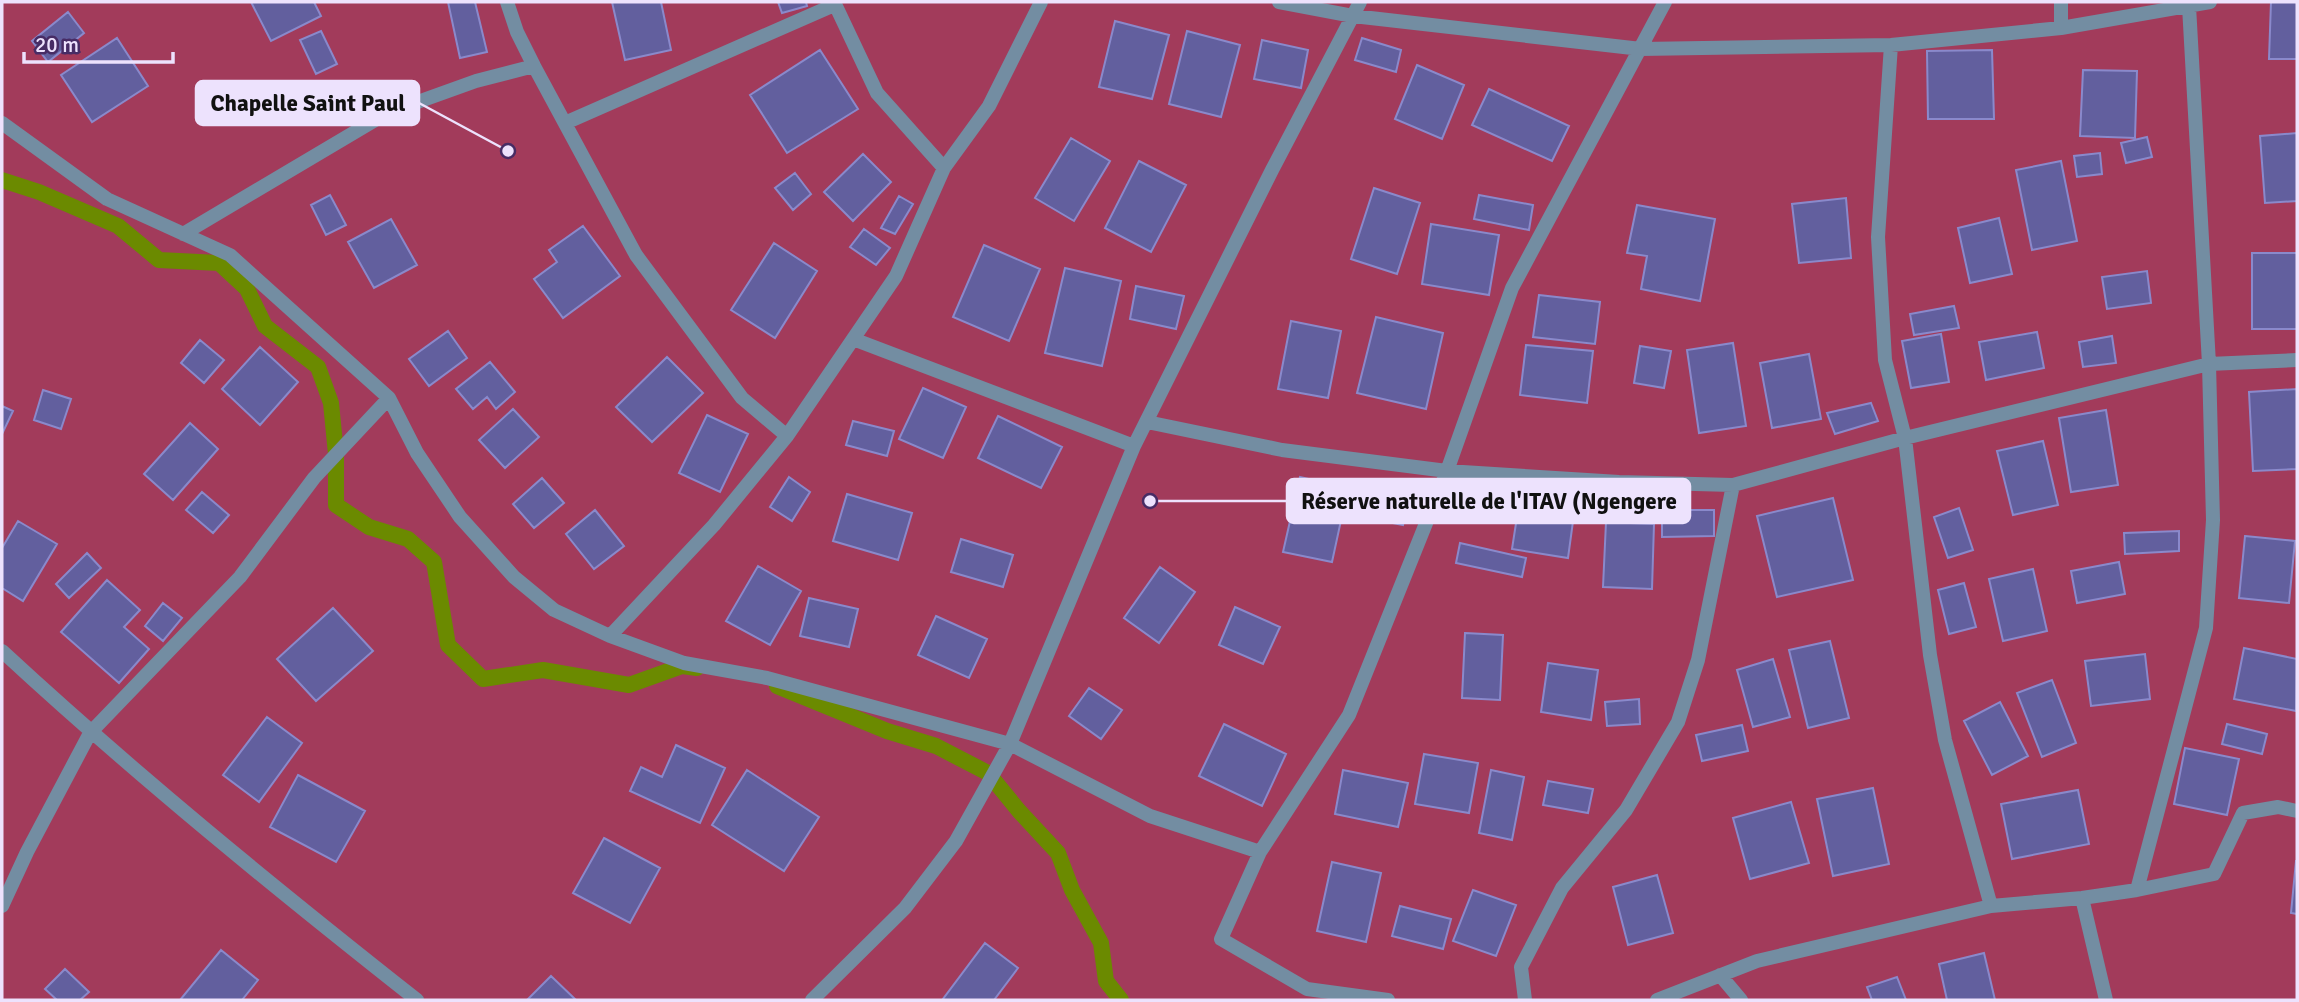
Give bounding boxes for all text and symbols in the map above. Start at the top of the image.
scale bar [24,21,173,65]
text: 20 m [35,32,79,58]
callout: Chapelle Saint Paul [196,81,419,125]
text: Chapelle Saint Paul [210,89,406,118]
callout: Réserve naturelle de l'ITAV (Ngengere [1287,479,1690,523]
text: Réserve naturelle de l'ITAV (Ngengere [1301,487,1677,516]

